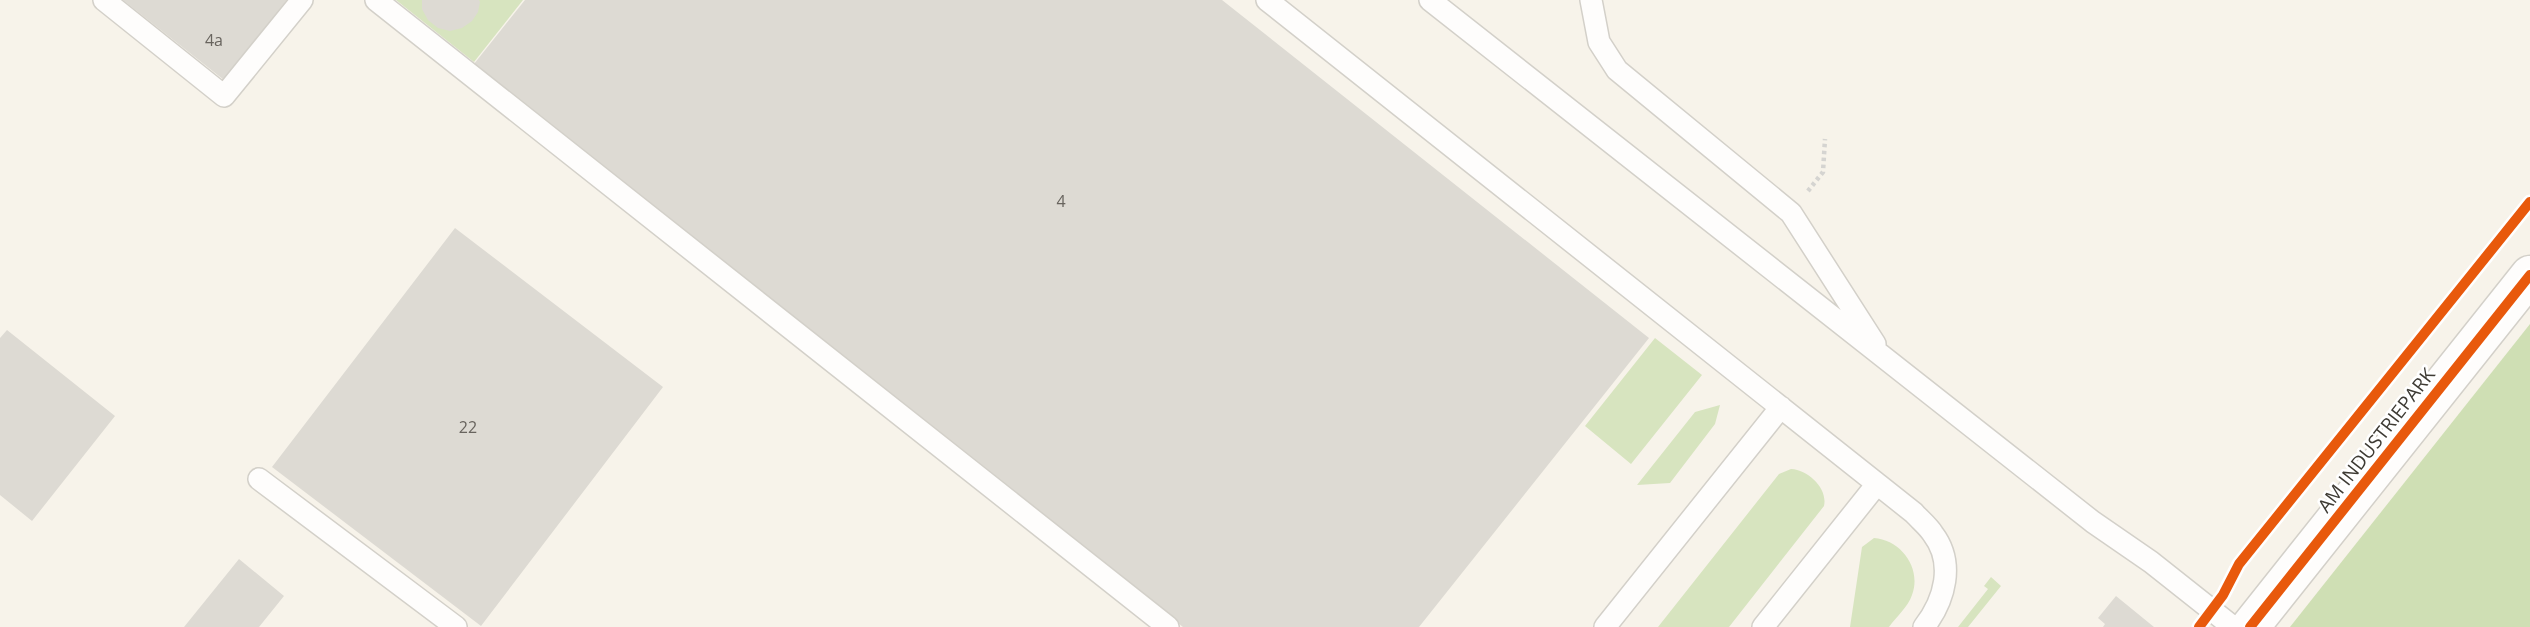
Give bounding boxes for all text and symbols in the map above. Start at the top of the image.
house number: 4a [205,29,223,51]
house number: 4 [1056,190,1066,212]
street label: AM INDUSTRIEPARK [2311,362,2441,518]
house number: 22 [459,416,477,438]

